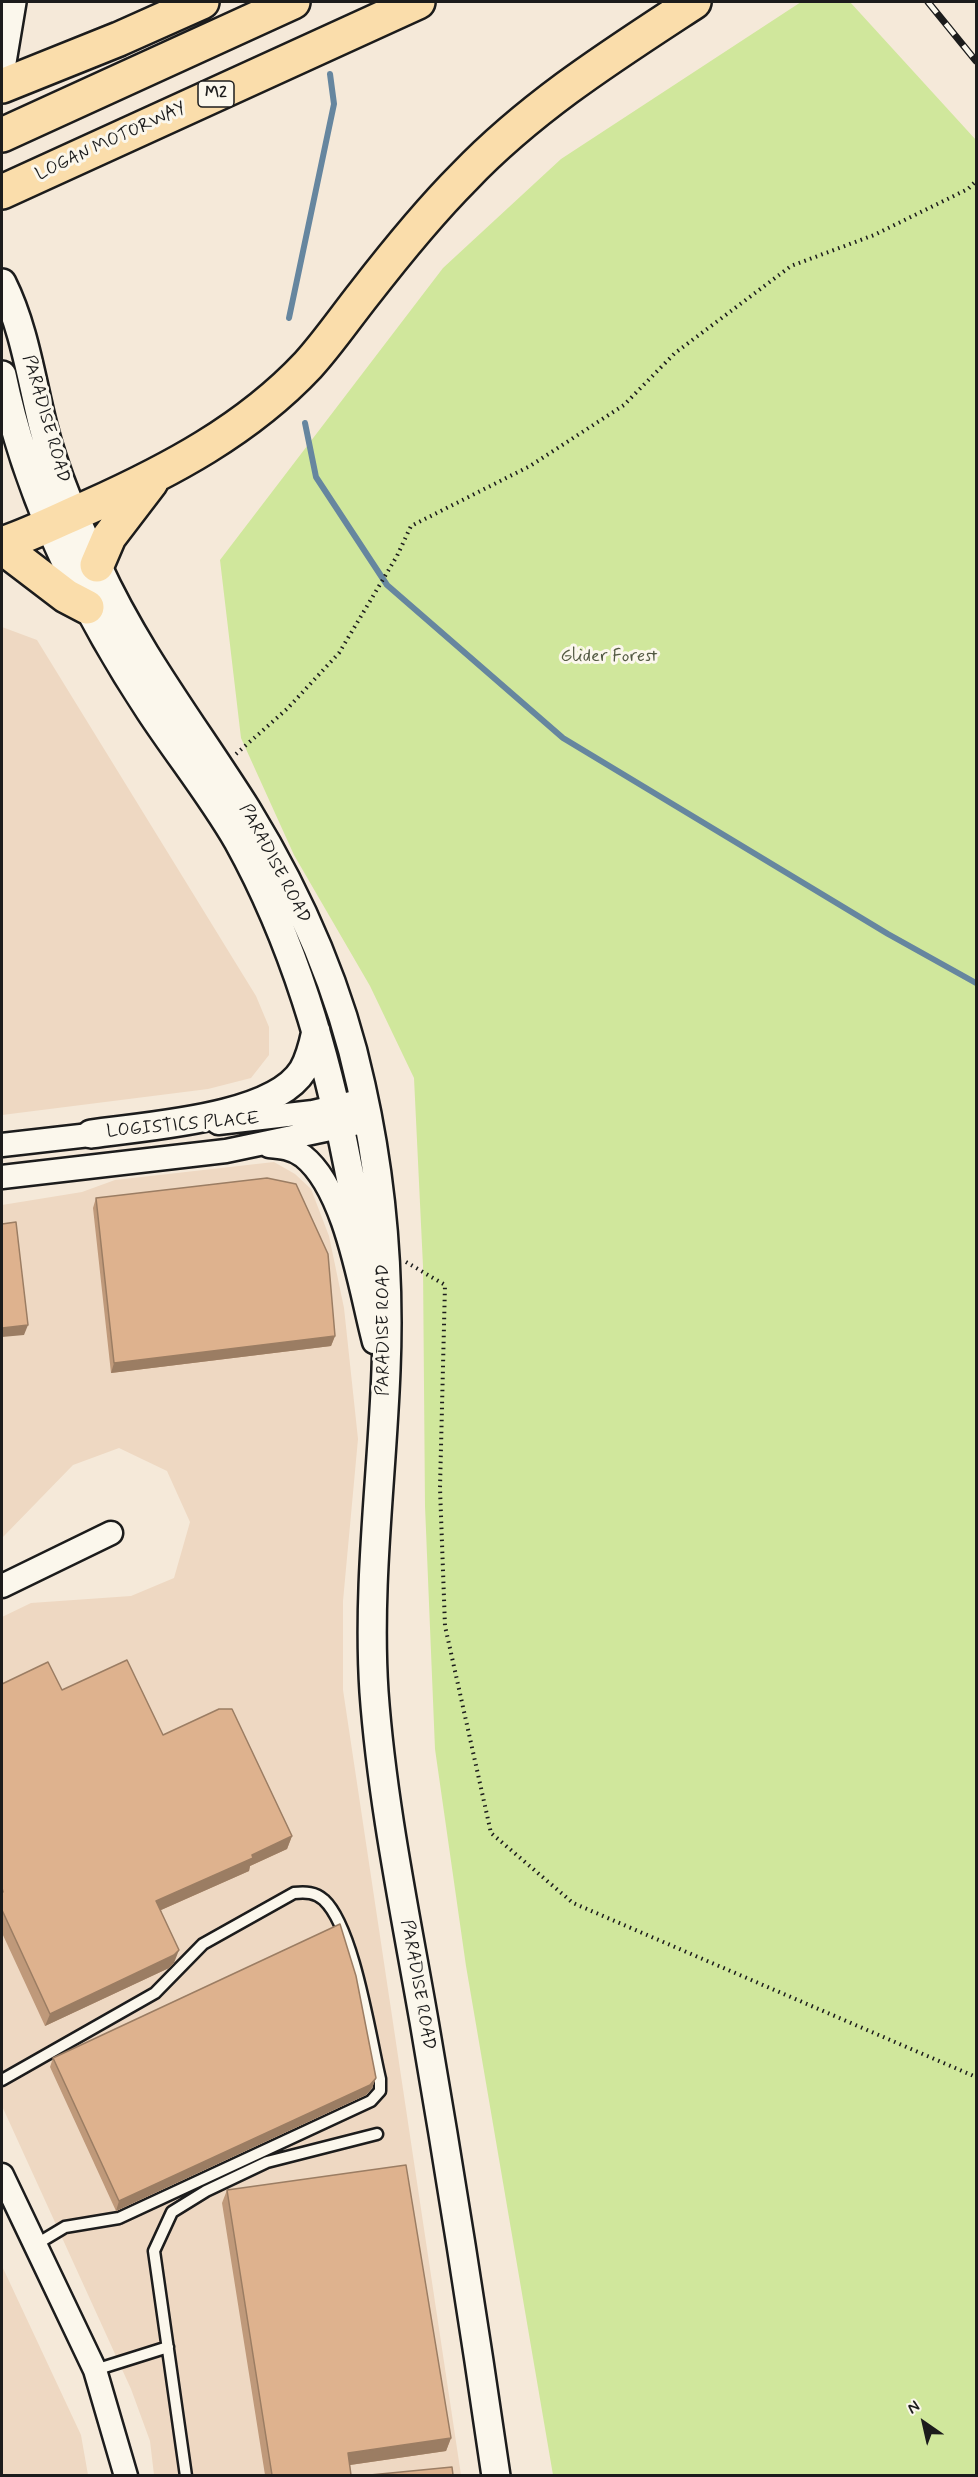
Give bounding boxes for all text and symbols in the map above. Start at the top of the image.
road number: M2 [198,81,234,107]
street label: LOGAN MOTORWAY [33,98,189,186]
street label: PARADISE ROAD [16,353,74,485]
park label: Glider Forest [560,646,658,668]
street label: PARADISE ROAD [234,801,314,927]
street label: LOGISTICS PLACE [106,1109,260,1143]
street label: PARADISE ROAD [373,1264,395,1396]
street label: PARADISE ROAD [395,1918,439,2052]
north arrow [894,2393,954,2453]
text: N [903,2396,924,2419]

